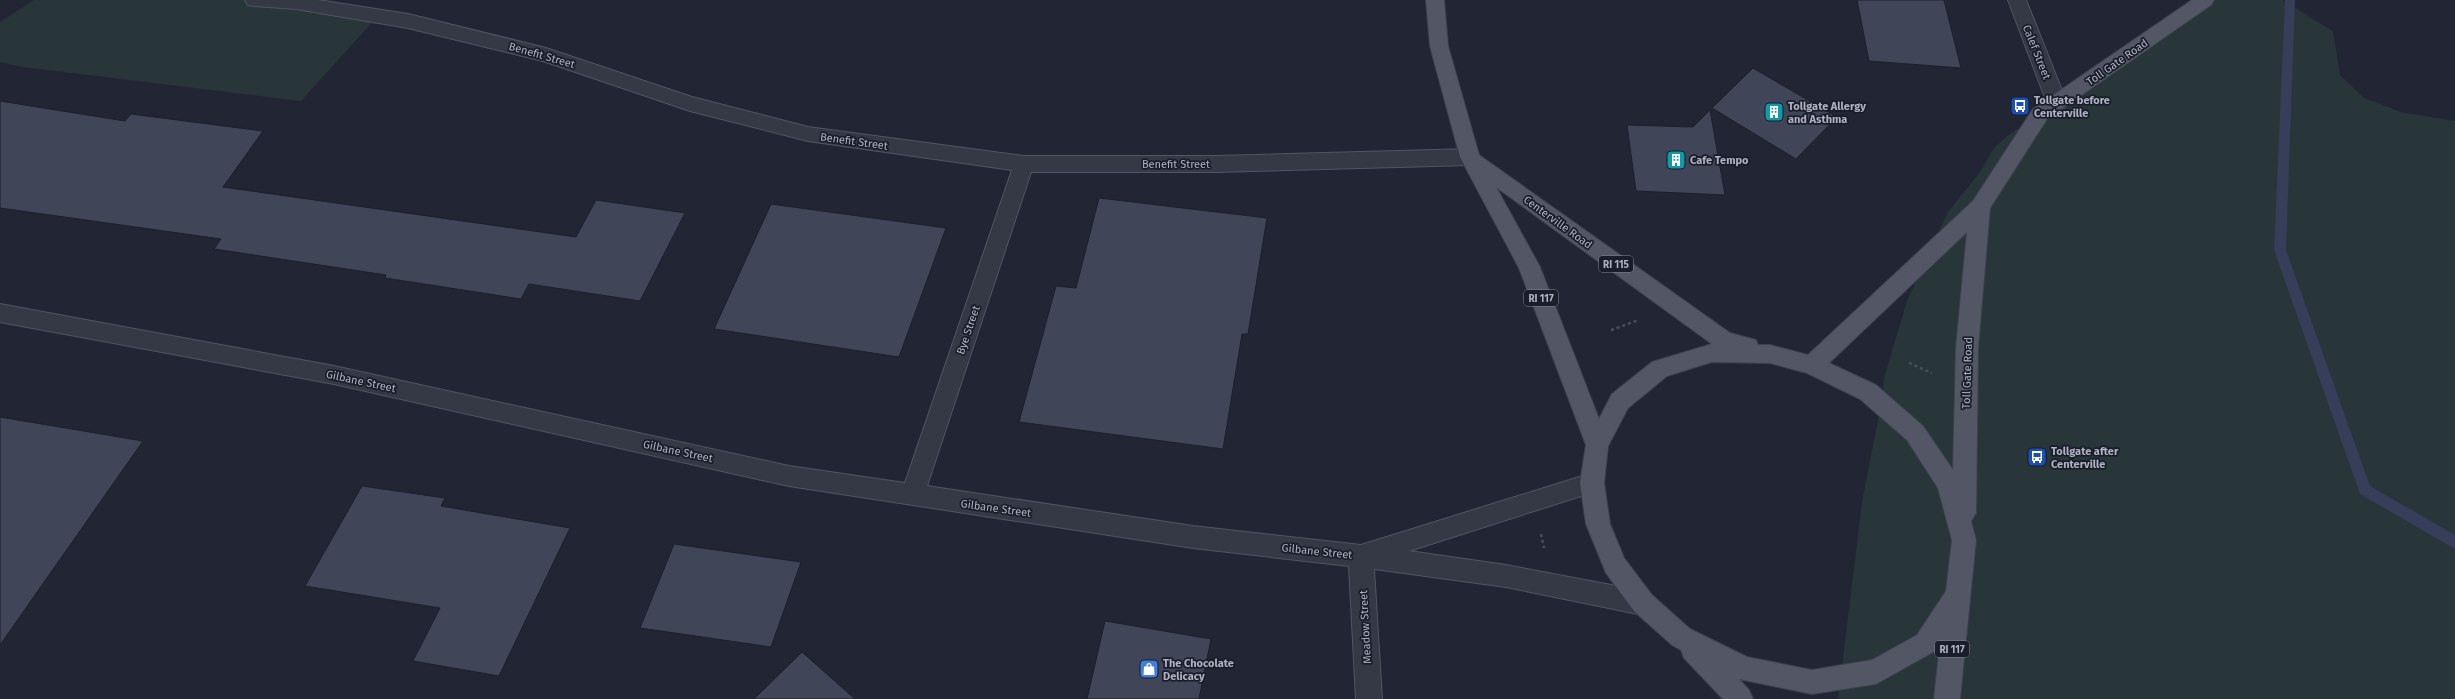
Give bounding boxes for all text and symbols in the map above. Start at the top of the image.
street label: Calef Street [2020,23,2053,81]
street label: Toll Gate Road [2084,36,2150,88]
street label: Benefit Street [507,40,576,71]
place label: Tollgate before Centerville [2034,94,2110,120]
bus stop icon: Tollgate before Centerville [2009,95,2031,117]
place label: Tollgate Allergy and Asthma [1788,100,1866,126]
building icon: Tollgate Allergy and Asthma [1763,101,1785,123]
street label: Benefit Street [819,130,889,153]
building icon: Cafe Tempo [1665,149,1687,171]
place label: Cafe Tempo [1690,154,1749,167]
street label: Benefit Street [1142,158,1210,171]
street label: Centerville Road [1521,193,1595,252]
road number: RI 115 [1599,256,1633,272]
road number: RI 117 [1524,290,1558,306]
street label: Bye Street [954,304,983,356]
street label: Toll Gate Road [1960,337,1975,409]
street label: Gilbane Street [325,368,397,395]
street label: Gilbane Street [642,438,714,465]
place label: Tollgate after Centerville [2051,445,2119,471]
bus stop icon: Tollgate after Centerville [2026,446,2048,468]
street label: Gilbane Street [960,497,1032,520]
street label: Gilbane Street [1281,541,1353,562]
street label: Meadow Street [1357,590,1374,664]
road number: RI 117 [1935,641,1969,657]
place label: The Chocolate Delicacy [1163,657,1234,683]
shop icon: The Chocolate Delicacy [1138,658,1160,680]

